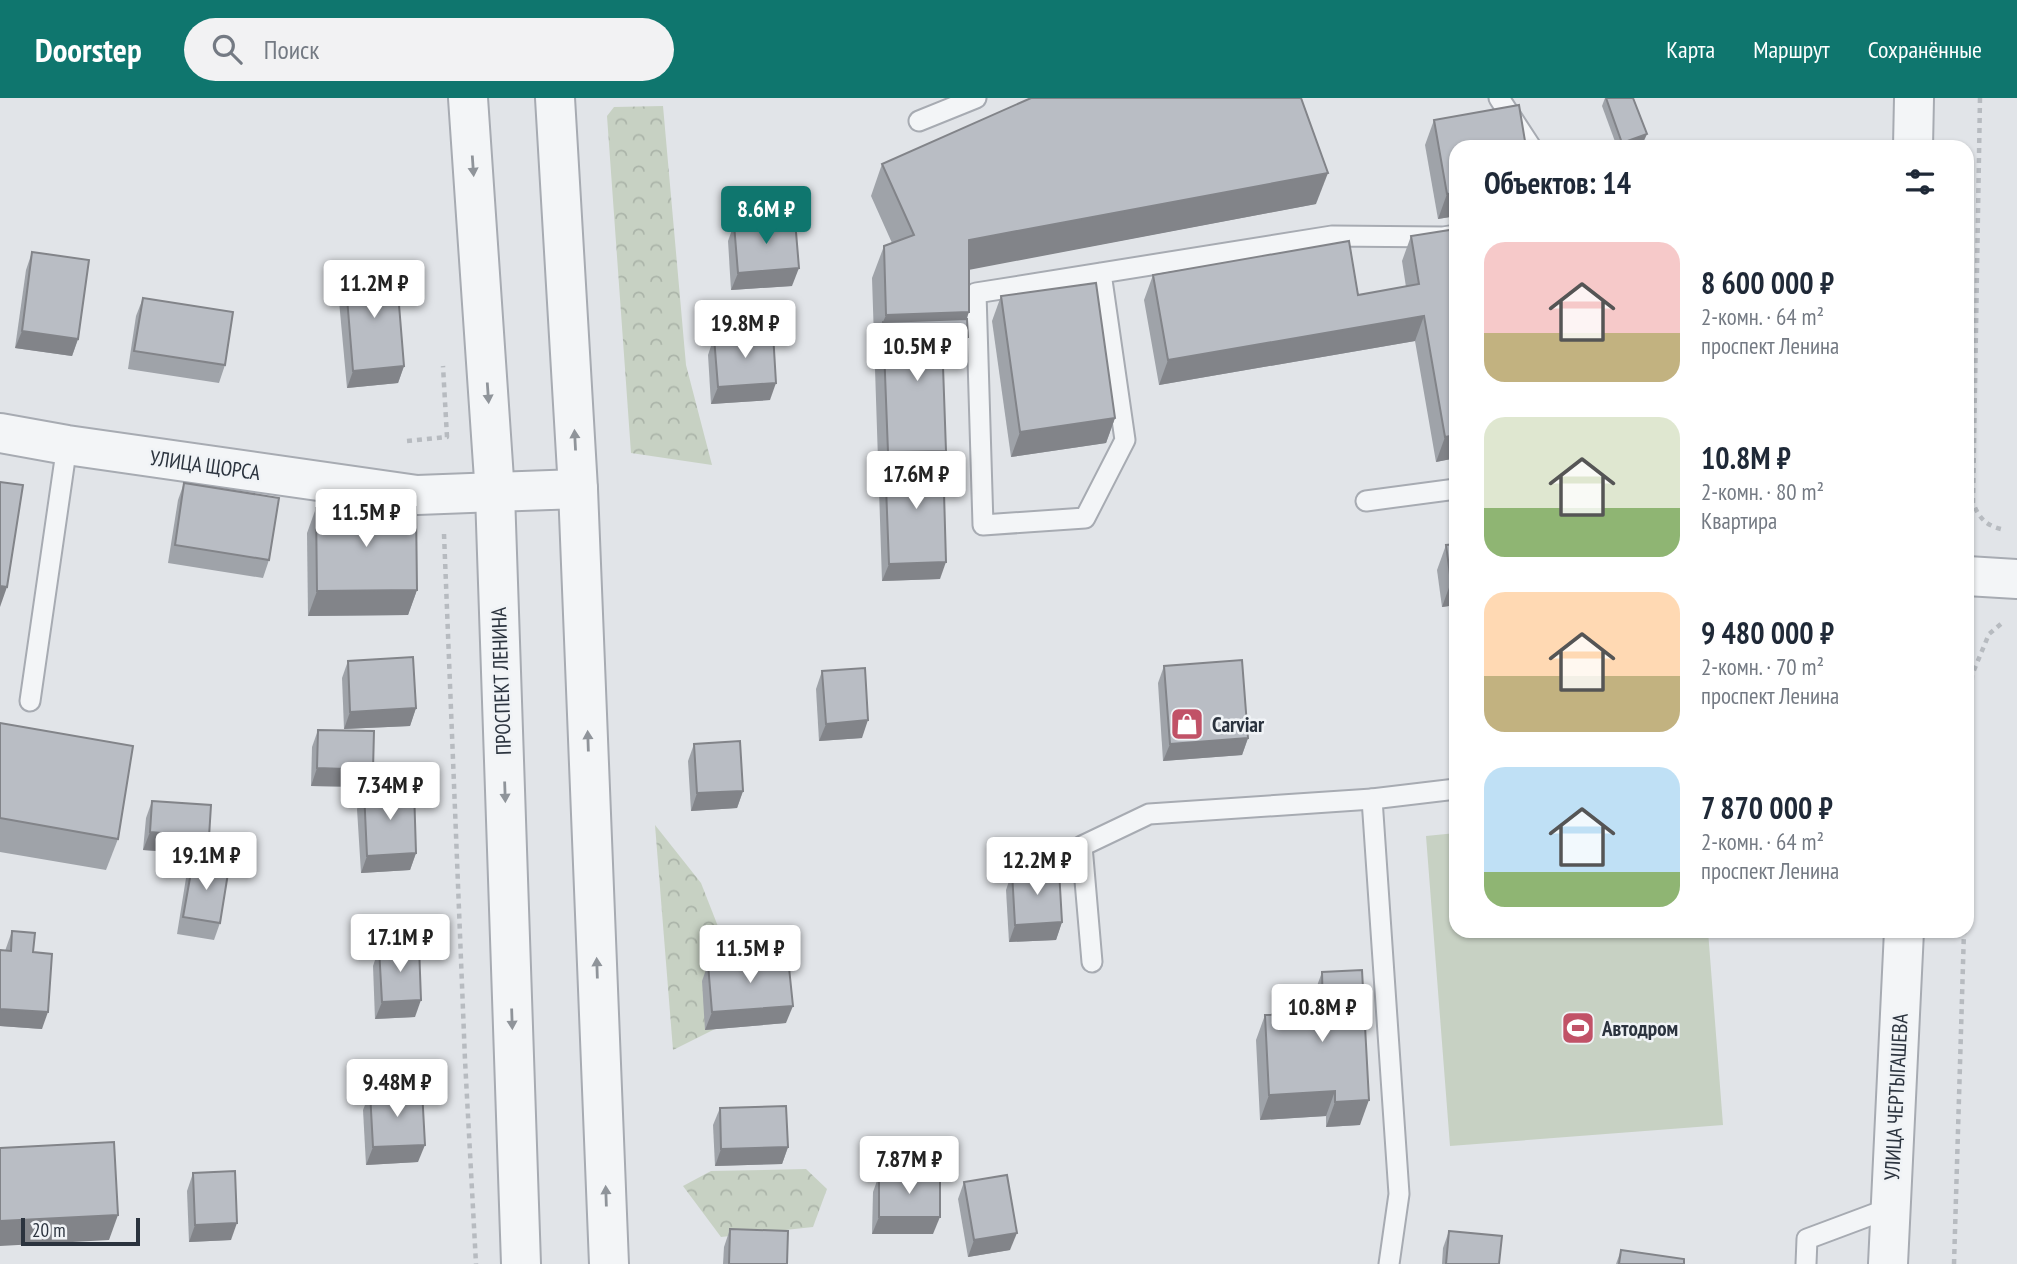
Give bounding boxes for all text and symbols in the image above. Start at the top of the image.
search box [184,18,674,81]
text: Doorstep [35,28,142,71]
icon: search [208,30,246,68]
text: Поиск [264,33,319,66]
text: Карта [1666,34,1715,65]
text: Маршрут [1753,34,1830,65]
text: Сохранённые [1868,34,1982,65]
one-way arrow [468,155,479,177]
text: Объектов: 14 [1484,163,1631,202]
icon: filters [1901,163,1939,201]
pin: 8.6M ₽ [709,186,823,246]
text: 8.6M ₽ [737,194,795,223]
pin: 11.2M ₽ [309,260,439,320]
text: 8 600 000 ₽ [1701,263,1834,302]
text: 11.2M ₽ [340,268,408,297]
icon: home [1540,270,1624,354]
pin: 19.8M ₽ [680,300,810,360]
text: 2-комн. · 64 m² [1701,302,1824,331]
text: 19.8M ₽ [711,308,779,337]
pin: 10.5M ₽ [852,324,982,383]
text: 10.5M ₽ [883,331,951,360]
text: проспект Ленина [1701,331,1839,360]
one-way arrow [483,382,494,404]
one-way arrow [570,429,581,451]
text: 10.8M ₽ [1701,438,1791,477]
street label: УЛИЦА ЩОРСА [148,444,262,486]
icon: home [1540,445,1624,529]
pin: 17.6M ₽ [851,452,981,511]
text: 17.6M ₽ [883,459,949,488]
text: 2-комн. · 80 m² [1701,477,1824,506]
pin: 11.5M ₽ [301,490,431,549]
text: 11.5M ₽ [332,497,400,526]
text: Квартира [1701,506,1777,535]
street label: ПРОСПЕКТ ЛЕНИНА [485,606,517,755]
text: 9 480 000 ₽ [1701,613,1834,652]
icon: home [1540,620,1624,704]
text: 2-комн. · 70 m² [1701,652,1824,681]
text: проспект Ленина [1701,681,1839,710]
shop icon: Carviar [1168,705,1206,743]
place label: Carviar [1212,711,1265,738]
one-way arrow [583,730,594,752]
pin: 7.34M ₽ [325,762,455,822]
text: 7.34M ₽ [357,770,423,799]
one-way arrow [499,781,510,803]
text: 7 870 000 ₽ [1701,788,1833,827]
icon: home [1540,795,1624,879]
text: 2-комн. · 64 m² [1701,827,1824,856]
pin: 19.1M ₽ [141,832,271,892]
pin: 12.2M ₽ [972,838,1102,897]
text: 19.1M ₽ [172,840,240,869]
text: 12.2M ₽ [1003,845,1071,874]
text: проспект Ленина [1701,856,1839,885]
pin: 17.1M ₽ [335,914,465,974]
text: 17.1M ₽ [367,922,433,951]
pin: 11.5M ₽ [685,926,815,985]
text: 11.5M ₽ [716,933,784,962]
one-way arrow [592,957,603,979]
pin: 10.8M ₽ [1257,984,1387,1044]
text: 10.8M ₽ [1288,992,1356,1021]
one-way arrow [507,1008,518,1030]
sports icon: Автодром [1559,1009,1597,1047]
street label: УЛИЦА ЧЕРТЫГАШЕВА [1878,1013,1914,1181]
place label: Автодром [1601,1015,1678,1042]
pin: 9.48M ₽ [332,1060,462,1119]
text: 9.48M ₽ [363,1067,431,1096]
pin: 7.87M ₽ [844,1136,974,1196]
text: 7.87M ₽ [876,1144,942,1173]
one-way arrow [601,1185,612,1207]
scale bar [21,1215,140,1247]
text: 20 m [32,1218,66,1242]

